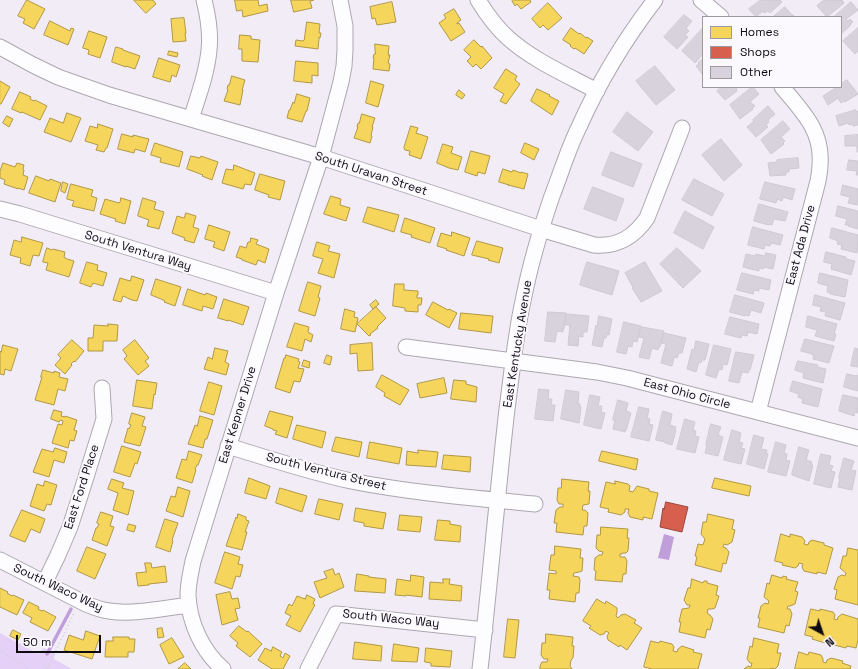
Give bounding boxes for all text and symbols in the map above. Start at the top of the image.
legend [702,16,842,88]
text: Homes [740,24,779,40]
text: Shops [740,44,776,60]
text: Other [740,64,773,80]
street label: South Uravan Street [313,149,429,199]
street label: East Ada Drive [783,203,819,287]
street label: South Ventura Way [83,228,193,274]
street label: East Kentucky Avenue [501,279,535,409]
street label: East Kepner Drive [216,365,260,465]
street label: East Ohio Circle [642,375,732,413]
street label: East Ford Place [61,443,103,531]
street label: South Ventura Street [264,450,388,494]
street label: South Waco Way [11,561,105,615]
street label: South Waco Way [342,607,440,631]
north arrow [802,613,842,653]
scale bar [18,627,103,653]
text: 50 m [23,634,51,650]
text: N [822,634,837,650]

